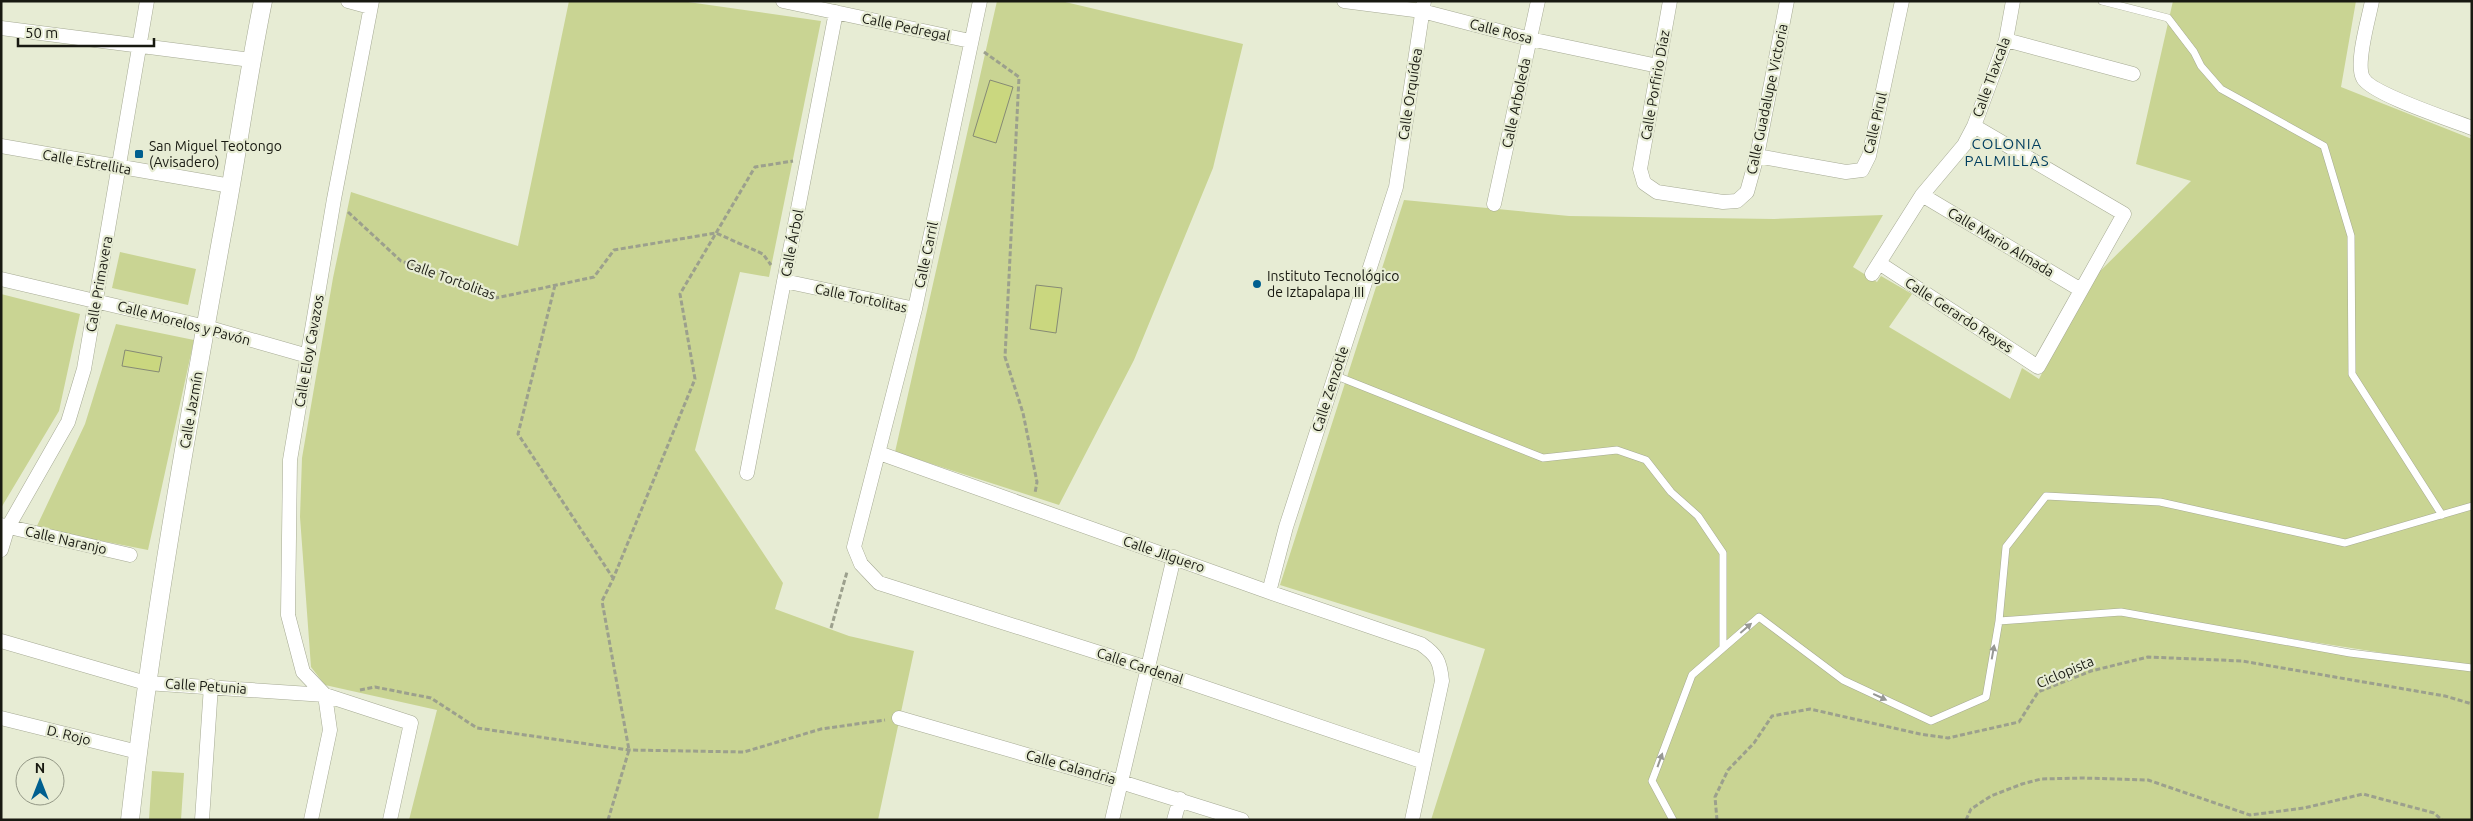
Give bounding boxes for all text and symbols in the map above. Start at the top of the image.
street label: Calle Pedregal [860,10,952,44]
scale bar [18,15,154,47]
street label: Calle Rosa [1468,15,1534,47]
street label: Calle Guadalupe Victoria [1743,22,1791,176]
text: 50 m [25,24,58,41]
street label: Calle Porfirio Díaz [1637,29,1673,141]
street label: Calle Tlaxcala [1969,35,2013,119]
street label: Calle Orquídea [1395,47,1425,141]
street label: Calle Arboleda [1499,57,1533,149]
street label: Calle Pirul [1860,90,1890,155]
district label: COLONIA PALMILLAS [1964,135,2050,169]
place label: San Miguel Teotongo (Avisadero) [149,138,282,170]
street label: Calle Estrellita [41,146,133,178]
marker: San Miguel Teotongo (Avisadero) [133,148,145,160]
street label: Calle Mario Almada [1945,204,2057,280]
street label: Calle Árbol [777,207,806,278]
street label: Calle Carril [911,220,941,290]
street label: Calle Primavera [83,235,115,333]
street label: Calle Tortolitas [404,255,498,303]
place label: Instituto Tecnológico de Iztapalapa III [1267,268,1399,300]
street label: Calle Gerardo Reyes [1902,274,2016,356]
marker: Instituto Tecnológico de Iztapalapa III [1251,278,1263,290]
street label: Calle Tortolitas [813,280,909,316]
street label: Calle Eloy Cavazos [291,293,327,409]
street label: Calle Morelos y Pavón [116,298,252,348]
street label: Calle Zenzotle [1309,344,1351,434]
street label: Calle Jazmín [176,370,206,450]
street label: Calle Naranjo [24,523,108,557]
street label: Calle Jilguero [1121,533,1207,575]
one-way arrow [1739,623,1752,634]
one-way arrow [1990,643,1998,659]
street label: Calle Cardenal [1095,644,1186,688]
street label: Ciclopista [2034,653,2096,691]
street label: Calle Petunia [165,675,247,697]
one-way arrow [1873,694,1887,702]
street label: D. Rojo [45,722,93,748]
street label: Calle Calandria [1024,747,1118,787]
one-way arrow [1656,752,1664,767]
north arrow [15,756,65,806]
text: N [35,760,45,776]

